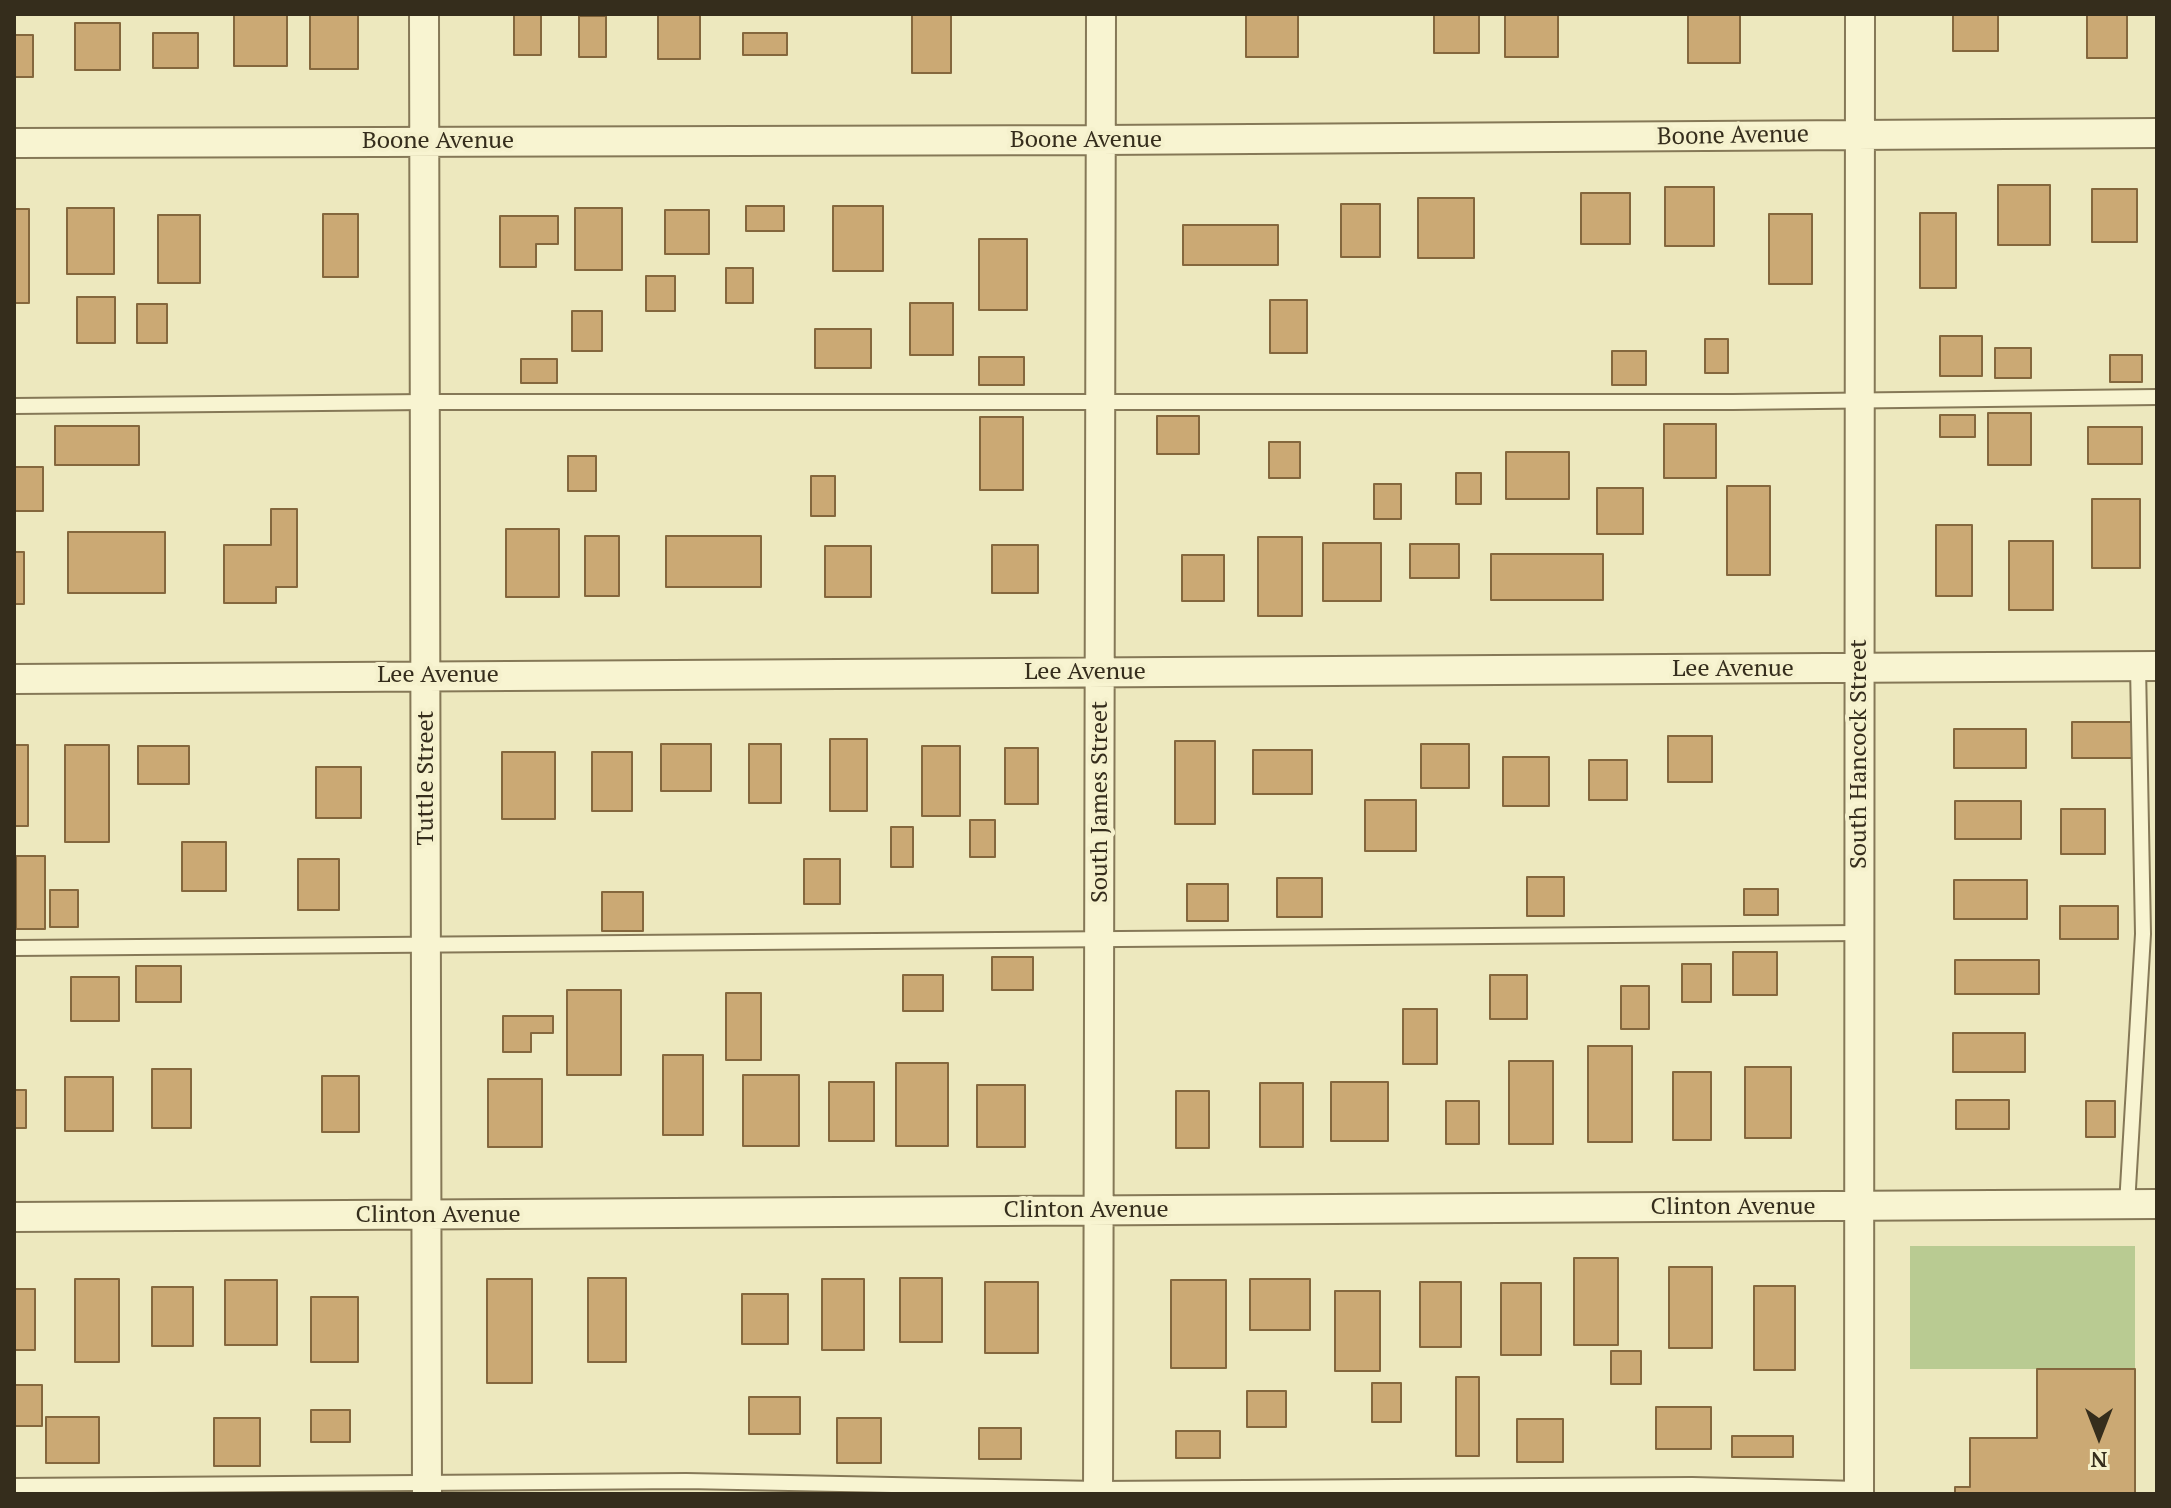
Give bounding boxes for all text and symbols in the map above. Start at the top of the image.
street label: Boone Avenue [1657,120,1809,152]
street label: Boone Avenue [1010,126,1162,154]
street label: Boone Avenue [362,127,514,155]
street label: South Hancock Street [1845,639,1873,869]
street label: Lee Avenue [1672,655,1794,683]
street label: Lee Avenue [1024,658,1146,686]
street label: Lee Avenue [377,661,499,689]
street label: South James Street [1086,701,1114,903]
street label: Tuttle Street [412,711,440,845]
street label: Clinton Avenue [1651,1193,1815,1221]
street label: Clinton Avenue [1004,1196,1168,1224]
street label: Clinton Avenue [356,1201,520,1229]
north arrow [2059,1396,2139,1476]
text: N [2091,1446,2107,1475]

